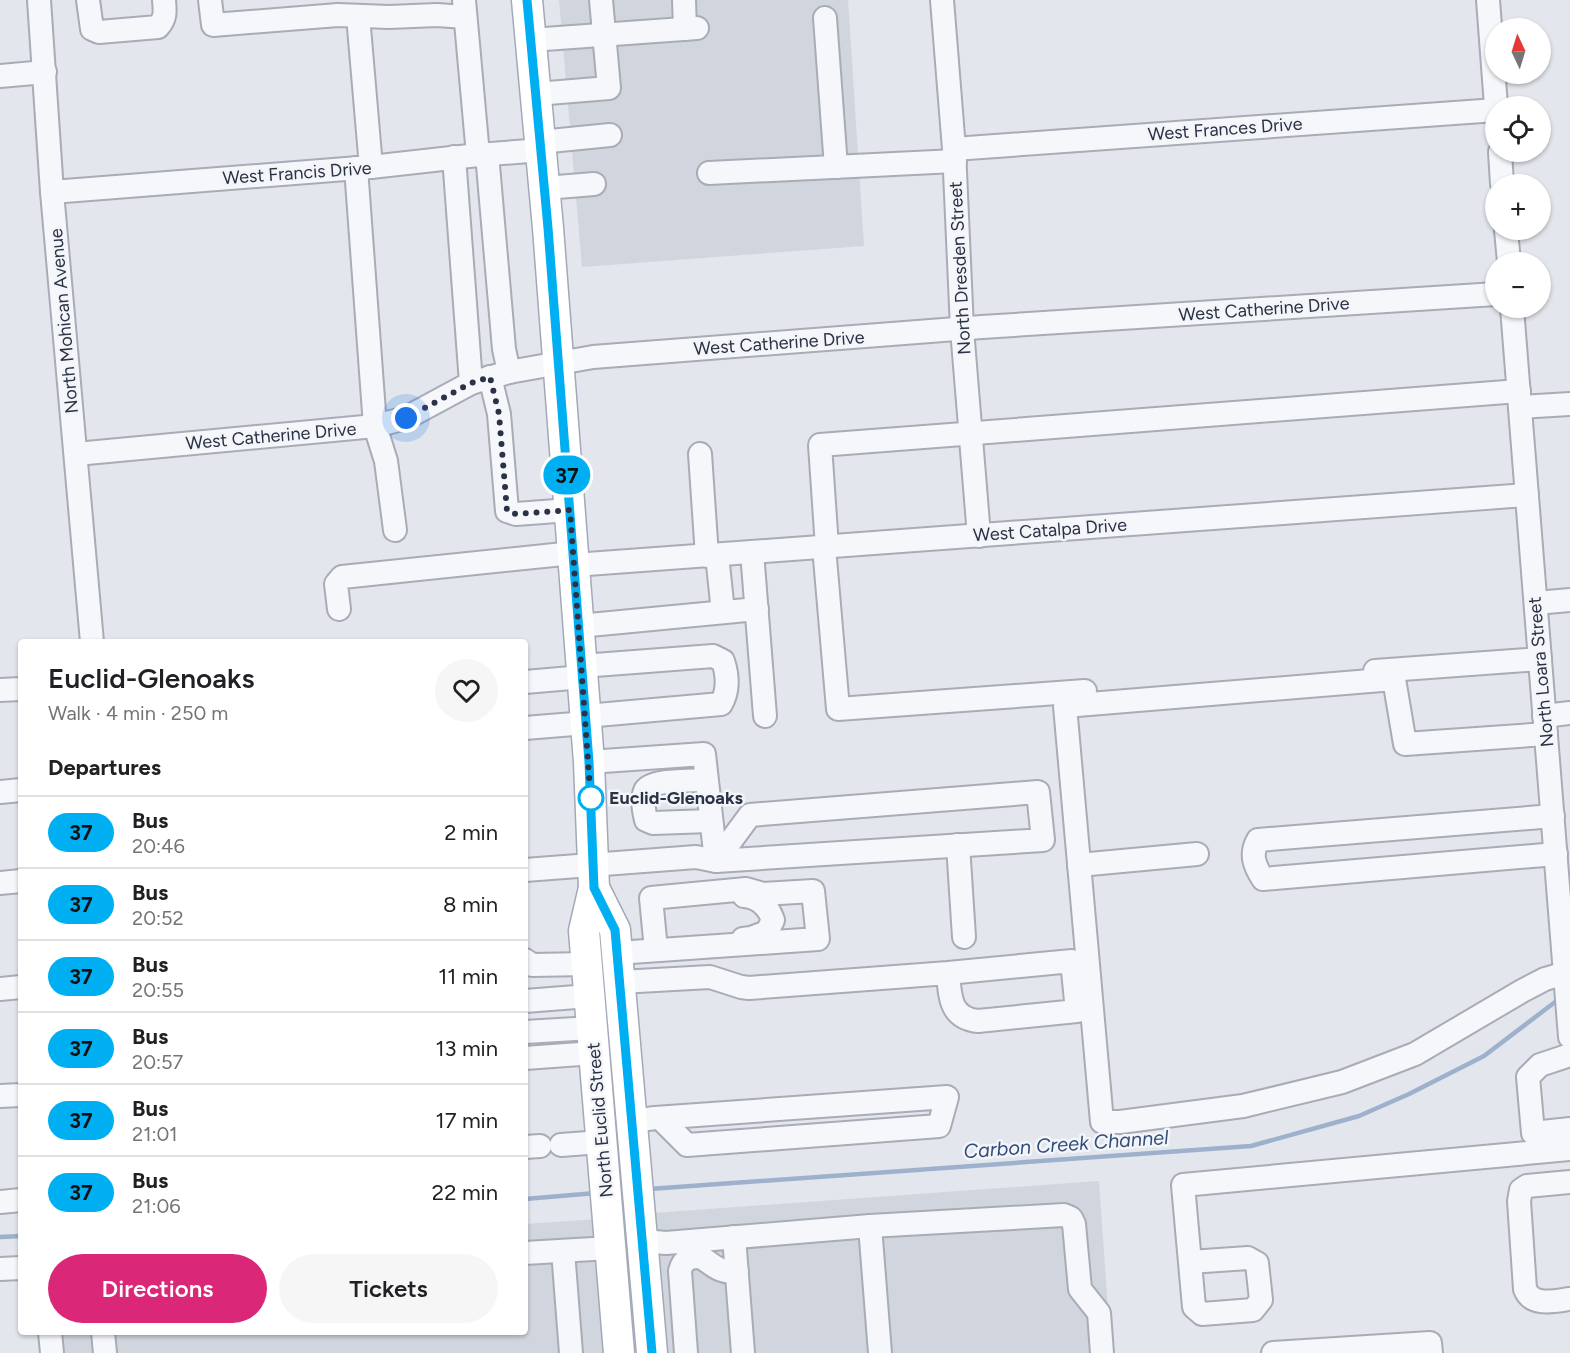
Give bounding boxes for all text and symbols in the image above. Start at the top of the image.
north arrow [1485,18,1551,84]
map controls [1485,18,1551,318]
button: locate [1485,96,1551,162]
street label: West Frances Drive [1147,113,1303,145]
street label: West Francis Drive [222,157,372,189]
button: + [1485,174,1551,240]
street label: North Dresden Street [944,181,976,355]
street label: North Mohican Avenue [45,227,83,415]
button: − [1485,252,1551,318]
street label: West Catherine Drive [1178,292,1350,326]
street label: West Catherine Drive [693,326,865,360]
your location [391,403,421,433]
street label: West Catherine Drive [185,418,357,454]
line badge: 37 [540,456,594,494]
text: 37 [555,463,579,488]
street label: West Catalpa Drive [972,514,1128,546]
street label: North Loara Street [1523,596,1559,748]
button: heart [435,659,498,722]
text: Euclid-Glenoaks [48,661,255,695]
text: Walk · 4 min · 250 m [48,701,228,725]
text: Departures [48,754,161,781]
marker: Euclid-Glenoaks [578,785,604,811]
place label: Euclid-Glenoaks [609,787,744,809]
text: Bus [132,807,168,834]
text: 2 min [444,819,498,846]
text: 37 [69,820,93,845]
text: 20:46 [132,834,185,858]
text: Bus [132,879,168,906]
text: 8 min [443,891,498,918]
text: 37 [69,892,93,917]
text: 20:52 [132,906,184,930]
text: Bus [132,951,168,978]
text: 11 min [438,963,498,990]
text: 37 [69,964,93,989]
text: 20:55 [132,978,184,1002]
text: Bus [132,1023,168,1050]
text: 13 min [435,1035,498,1062]
text: 37 [69,1036,93,1061]
street label: North Euclid Street [582,1041,618,1199]
text: 20:57 [132,1050,183,1074]
text: Bus [132,1095,168,1122]
text: 17 min [436,1107,498,1134]
text: 37 [69,1108,93,1133]
text: 21:01 [132,1122,178,1146]
water label: Carbon Creek Channel [963,1125,1170,1163]
text: Bus [132,1167,168,1194]
text: 22 min [432,1179,498,1206]
text: 37 [69,1180,93,1205]
text: 21:06 [132,1194,181,1218]
button: Directions [48,1254,267,1323]
button: Tickets [279,1254,498,1323]

